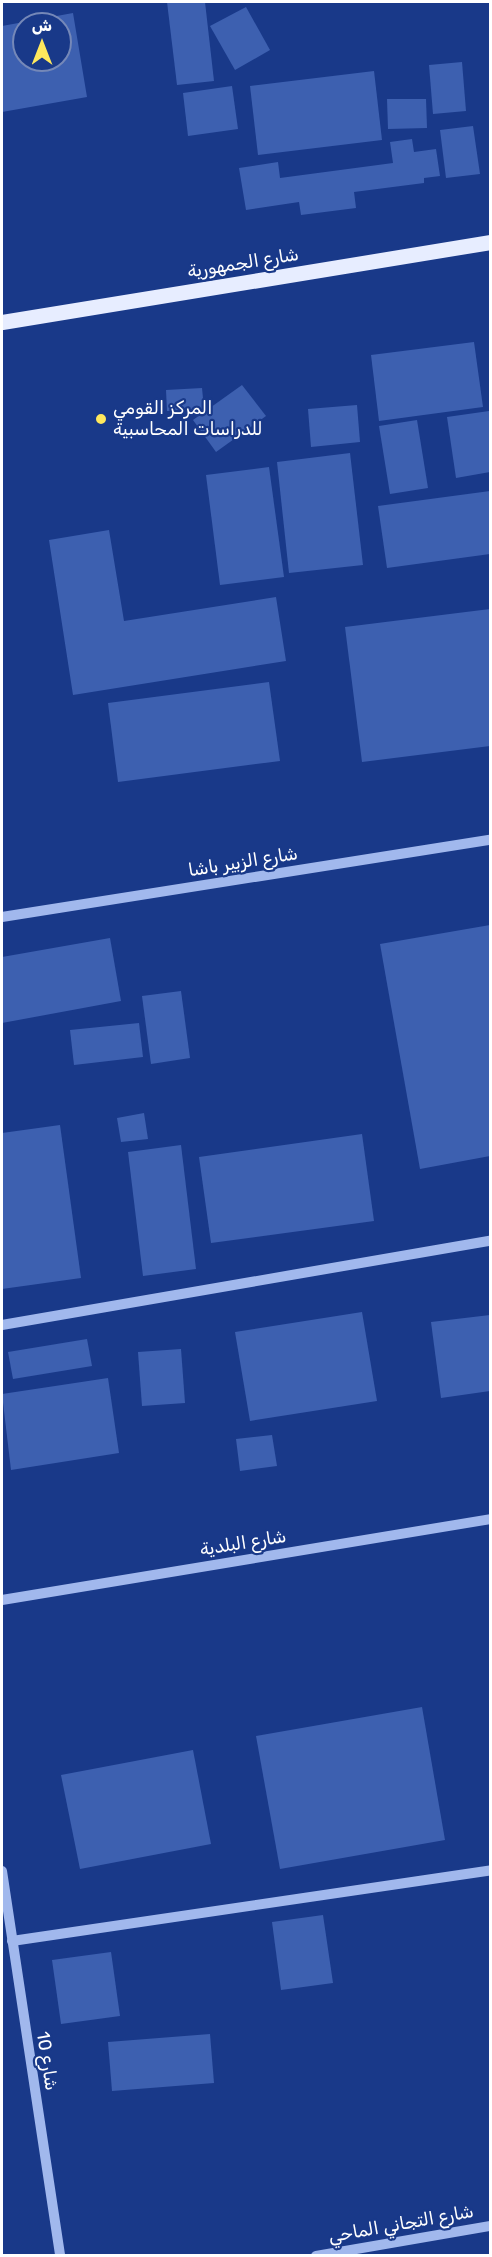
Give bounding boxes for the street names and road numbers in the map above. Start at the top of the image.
street label: شارع الجمهورية [186,244,300,282]
street label: شارع الزبير باشا [187,843,299,881]
street label: شارع البلدية [198,1526,288,1560]
street label: شارع 10 [32,2030,62,2092]
street label: شارع التجاني الماحي [327,2201,475,2247]

